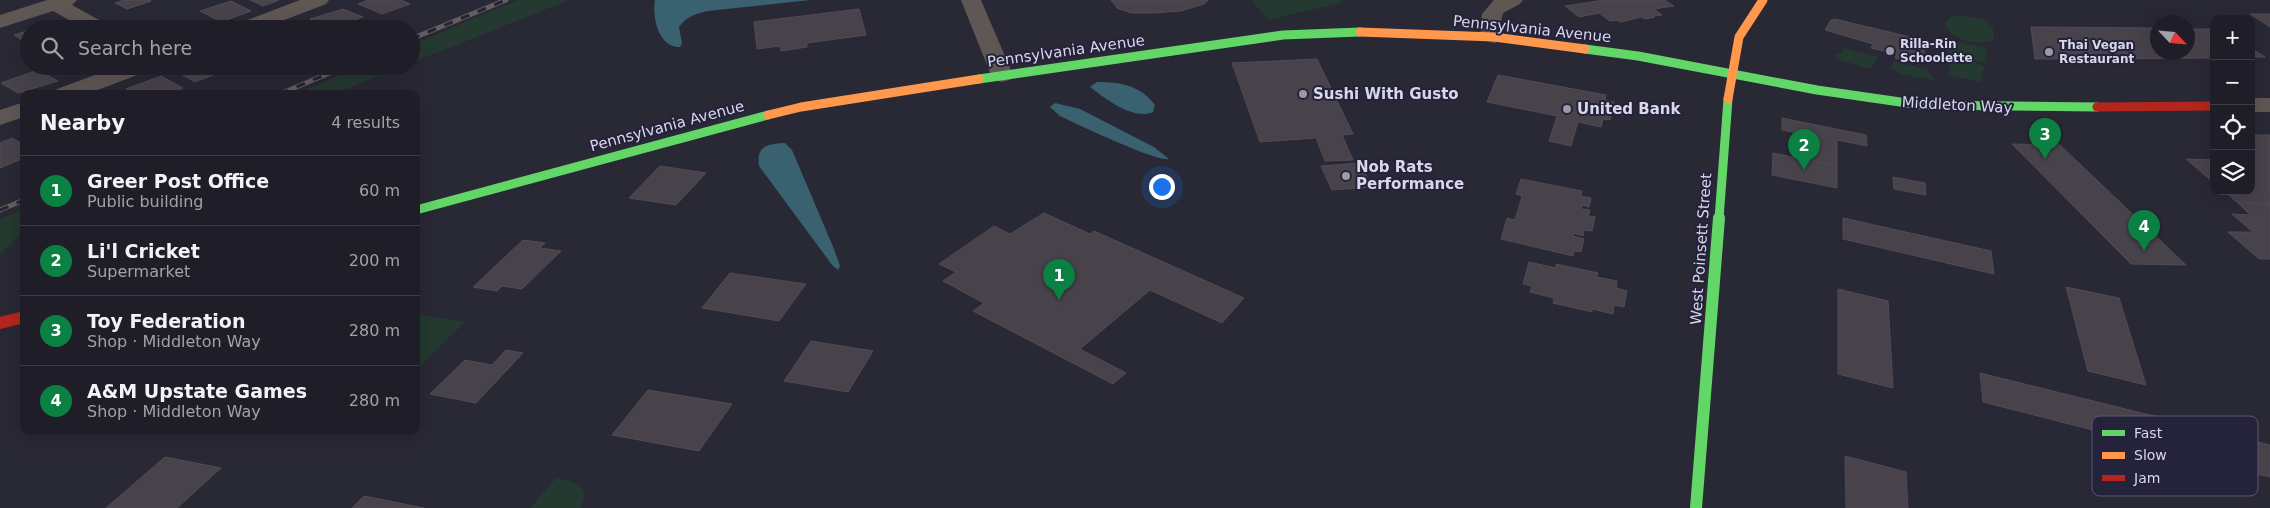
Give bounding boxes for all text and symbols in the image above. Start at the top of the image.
street label: Pennsylvania Avenue [1452,12,1612,46]
north arrow [2150,15,2195,60]
map controls [2210,15,2255,195]
button: + [2210,15,2255,60]
search box [20,20,420,75]
street label: Pennsylvania Avenue [986,31,1146,71]
icon: search [38,34,66,62]
text: Search here [78,37,192,59]
place label: Rilla-Rin Schoolette [1900,37,1973,65]
place label: Thai Vegan Restaurant [2059,38,2134,66]
marker: Rilla-Rin Schoolette [1884,45,1896,57]
marker: Thai Vegan Restaurant [2043,46,2055,58]
button: − [2210,60,2255,105]
place label: Sushi With Gusto [1313,85,1459,103]
marker: Sushi With Gusto [1297,88,1309,100]
street label: Middleton Way [1901,93,2013,117]
street label: Pennsylvania Avenue [588,97,746,155]
place label: United Bank [1577,100,1682,118]
marker: United Bank [1561,103,1573,115]
button: locate [2210,105,2255,150]
text: Nearby [40,111,125,135]
text: 4 results [331,113,400,132]
pin: 3 [2029,118,2061,159]
pin: 2 [1788,129,1820,170]
button: layers [2210,150,2255,195]
place label: Nob Rats Performance [1356,158,1464,193]
text: Greer Post Office [87,170,269,192]
marker: Nob Rats Performance [1340,170,1352,182]
street label: West Poinsett Street [1687,172,1715,326]
your location [1149,174,1175,200]
text: 1 [50,181,62,200]
text: 60 m [359,181,400,200]
text: Public building [87,192,204,211]
pin: 4 [2128,210,2160,251]
text: Li'l Cricket [87,240,200,262]
text: 2 [50,251,62,270]
text: 200 m [349,251,400,270]
pin: 1 [1043,259,1075,300]
text: Supermarket [87,262,190,281]
text: Toy Federation [87,310,245,332]
text: 3 [50,321,62,340]
text: 280 m [349,321,400,340]
text: Shop · Middleton Way [87,332,261,351]
text: A&M Upstate Games [87,380,307,402]
text: 4 [50,391,62,410]
text: 280 m [349,391,400,410]
text: Shop · Middleton Way [87,402,261,421]
legend [2092,416,2258,496]
text: Fast [2134,425,2163,441]
text: Slow [2134,447,2167,463]
text: Jam [2133,470,2160,486]

